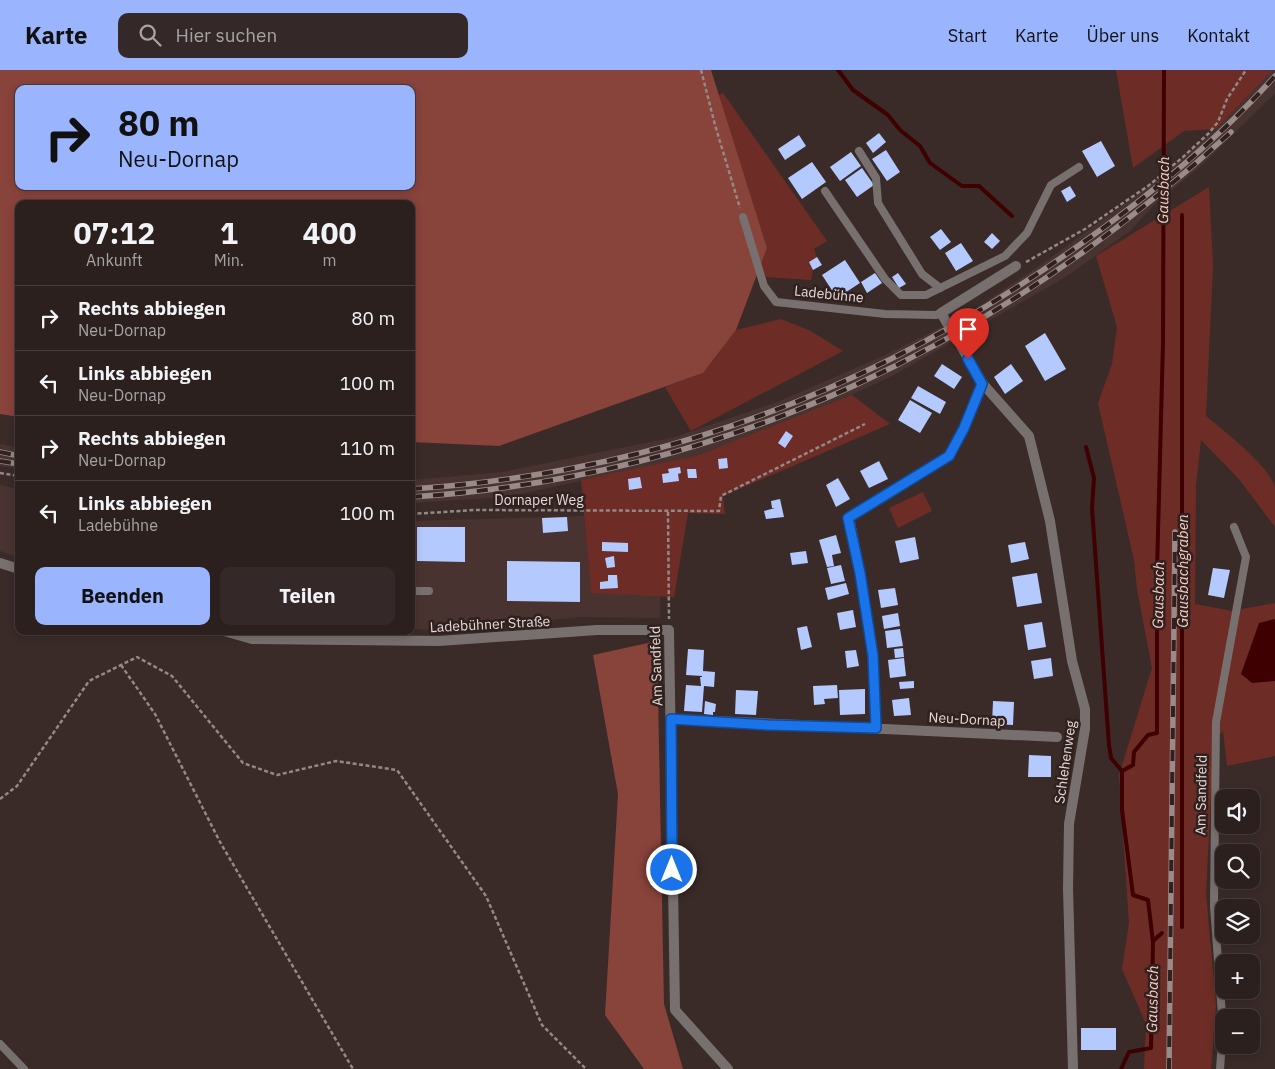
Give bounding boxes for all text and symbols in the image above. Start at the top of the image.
search box [118,13,468,58]
text: Karte [25,19,88,51]
icon: search [136,21,164,49]
text: Hier suchen [176,23,277,47]
text: Start [948,24,987,47]
text: Karte [1015,24,1059,47]
text: Über uns [1087,24,1159,47]
text: Kontakt [1187,24,1250,47]
text: 80 m [118,100,200,146]
icon: right [35,105,100,170]
text: Neu-Dornap [118,144,239,173]
water label: Gausbach [1153,156,1173,224]
text: 07:12 [73,213,155,252]
text: 1 [220,213,238,252]
text: 400 [303,213,357,252]
text: Ankunft [86,250,143,270]
text: Min. [214,250,244,270]
text: m [323,250,337,270]
street label: Ladebühne [793,281,865,307]
text: Rechts abbiegen [78,296,226,320]
icon: right [35,304,63,332]
text: 80 m [351,306,395,330]
pin [947,308,989,359]
icon: arrive [954,315,982,343]
text: Neu-Dornap [78,320,166,340]
text: Links abbiegen [78,361,212,385]
icon: left [35,369,63,397]
text: 100 m [340,371,395,395]
text: Neu-Dornap [78,385,166,405]
text: Rechts abbiegen [78,426,226,450]
icon: right [35,434,63,462]
text: 110 m [340,436,395,460]
text: Neu-Dornap [78,450,166,470]
text: Links abbiegen [78,491,212,515]
street label: Dornaper Weg [494,491,584,509]
icon: left [35,499,63,527]
text: 100 m [340,501,395,525]
water label: Gausbachgraben [1173,514,1192,628]
text: Ladebühne [78,515,158,535]
water label: Gausbach [1148,561,1168,629]
button: Beenden [35,567,210,625]
button: Teilen [220,567,395,625]
street label: Ladebühner Straße [429,612,551,636]
street label: Am Sandfeld [646,626,666,706]
street label: Neu-Dornap [928,708,1006,730]
street label: Schlehenweg [1050,719,1080,805]
street label: Am Sandfeld [1191,755,1211,835]
map controls [1215,789,1260,1054]
button: sound [1215,789,1260,834]
position arrow [645,843,697,895]
button: search [1215,844,1260,889]
button: layers [1215,899,1260,944]
button: + [1215,954,1260,999]
water label: Gausbach [1142,965,1162,1033]
button: − [1215,1009,1260,1054]

